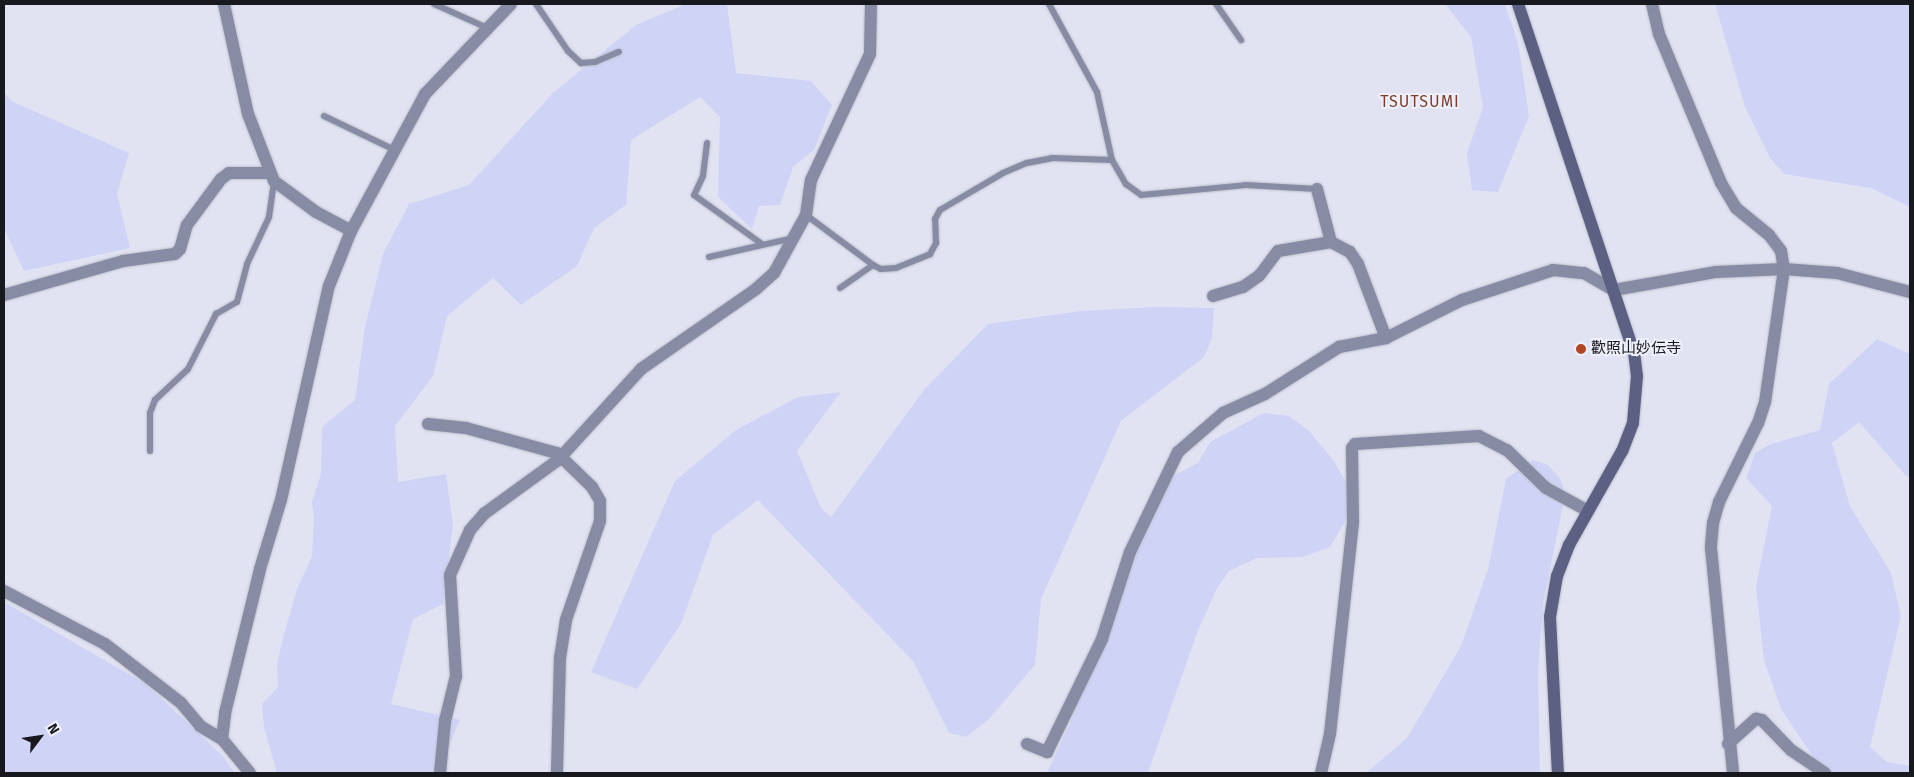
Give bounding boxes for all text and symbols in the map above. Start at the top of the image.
district label: TSUTSUMI [1379,92,1461,112]
place label: 歡照山妙伝寺 [1591,340,1681,358]
marker: 歡照山妙伝寺 [1575,343,1587,355]
north arrow [15,712,65,762]
text: N [44,721,63,737]

